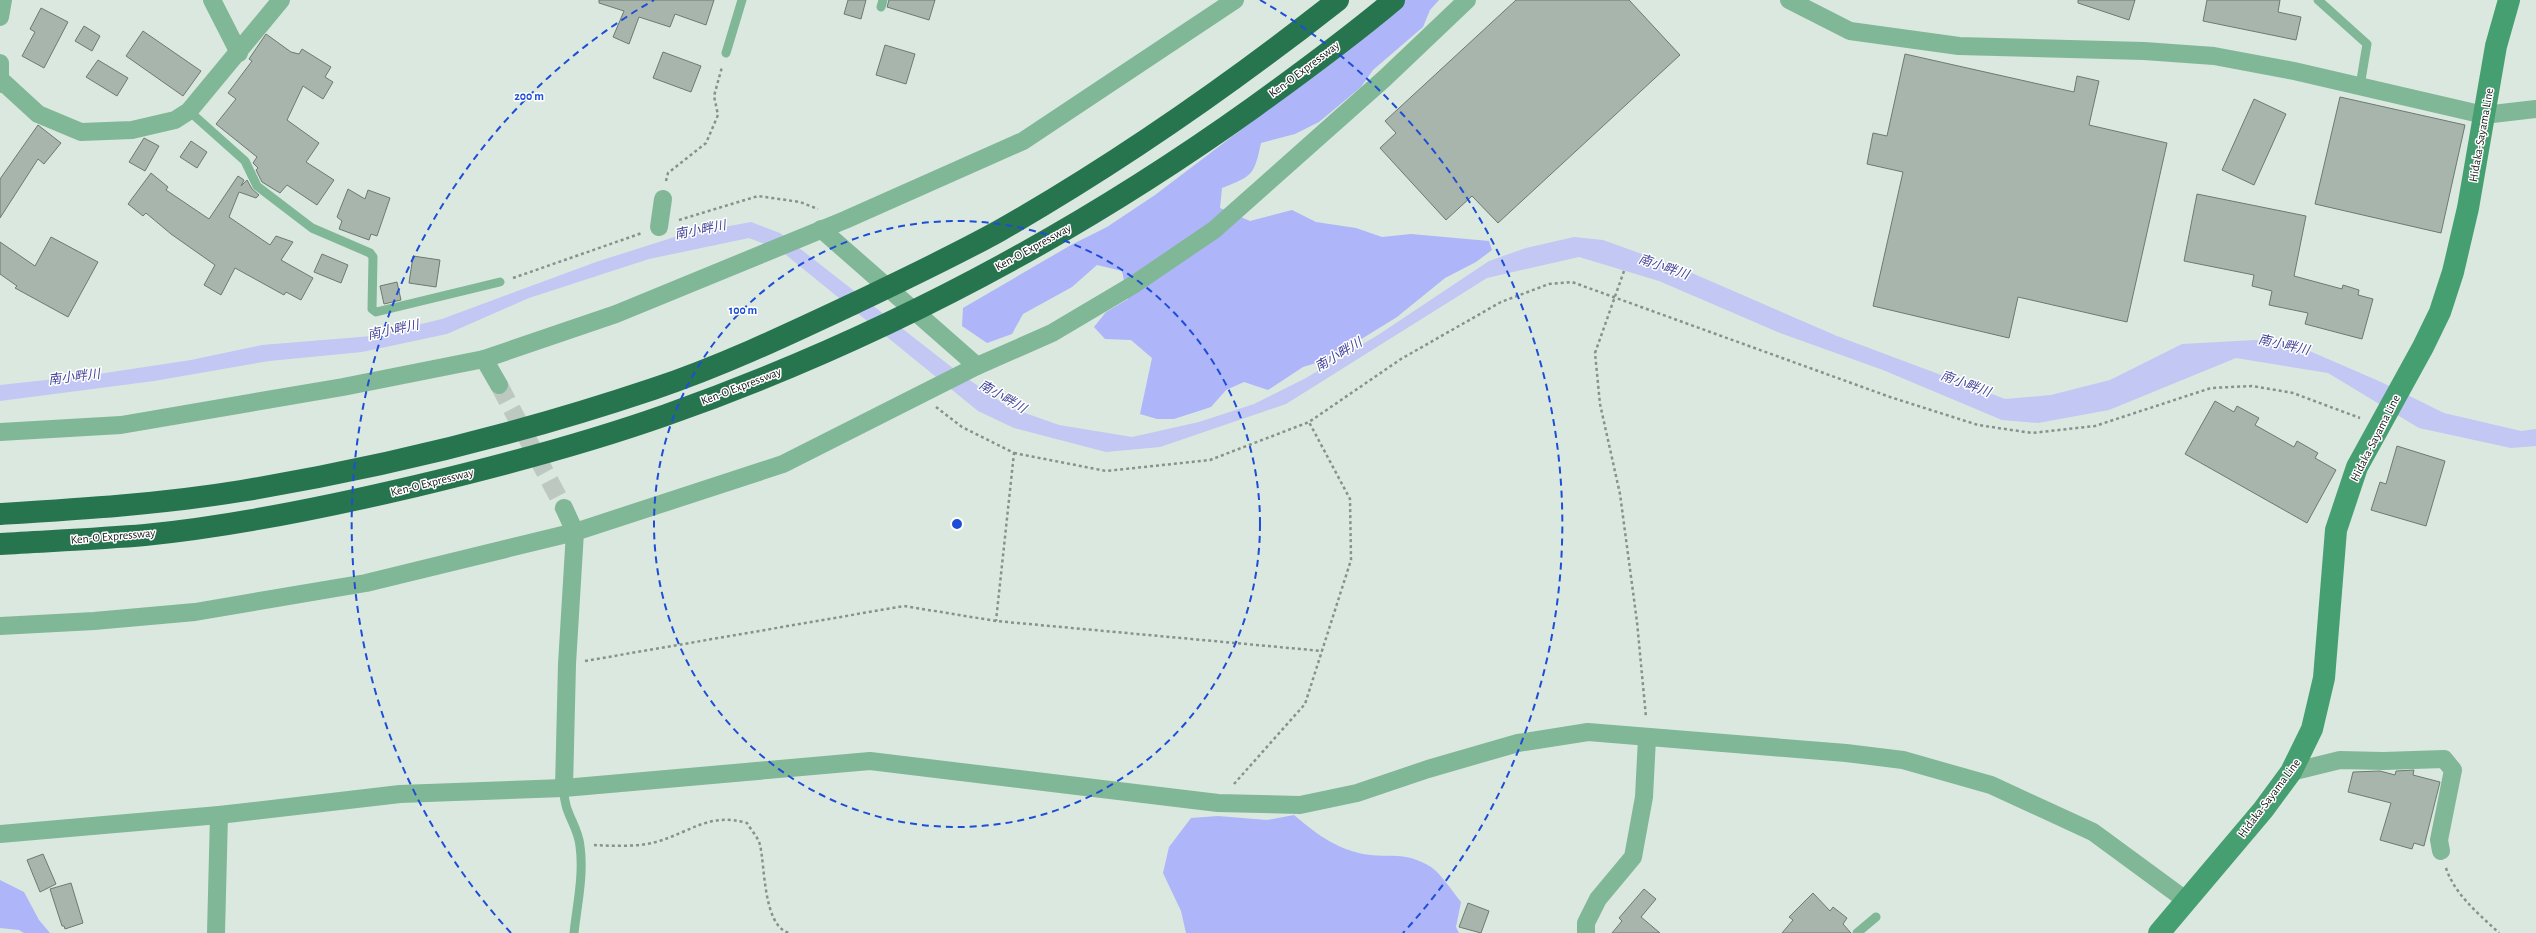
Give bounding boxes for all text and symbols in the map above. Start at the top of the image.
street label: Ken-O Expressway [1266,39,1342,100]
street label: Hidaka-Sayama Line [2467,87,2496,183]
text: 200 m [514,90,544,102]
water label: 南小畔川 [673,218,729,242]
street label: Ken-O Expressway [993,221,1074,274]
water label: 南小畔川 [1637,252,1692,283]
text: 100 m [729,304,757,316]
water label: 南小畔川 [366,317,422,342]
water label: 南小畔川 [2257,332,2313,358]
water label: 南小畔川 [1313,334,1366,374]
street label: Ken-O Expressway [699,365,783,408]
water label: 南小畔川 [47,367,103,387]
water label: 南小畔川 [1939,368,1994,400]
water label: 南小畔川 [976,378,1030,417]
street label: Hidaka-Sayama Line [2348,393,2403,484]
street label: Ken-O Expressway [389,466,475,499]
centre of rings [950,517,964,531]
street label: Ken-O Expressway [70,526,156,547]
street label: Hidaka-Sayama Line [2236,756,2303,840]

